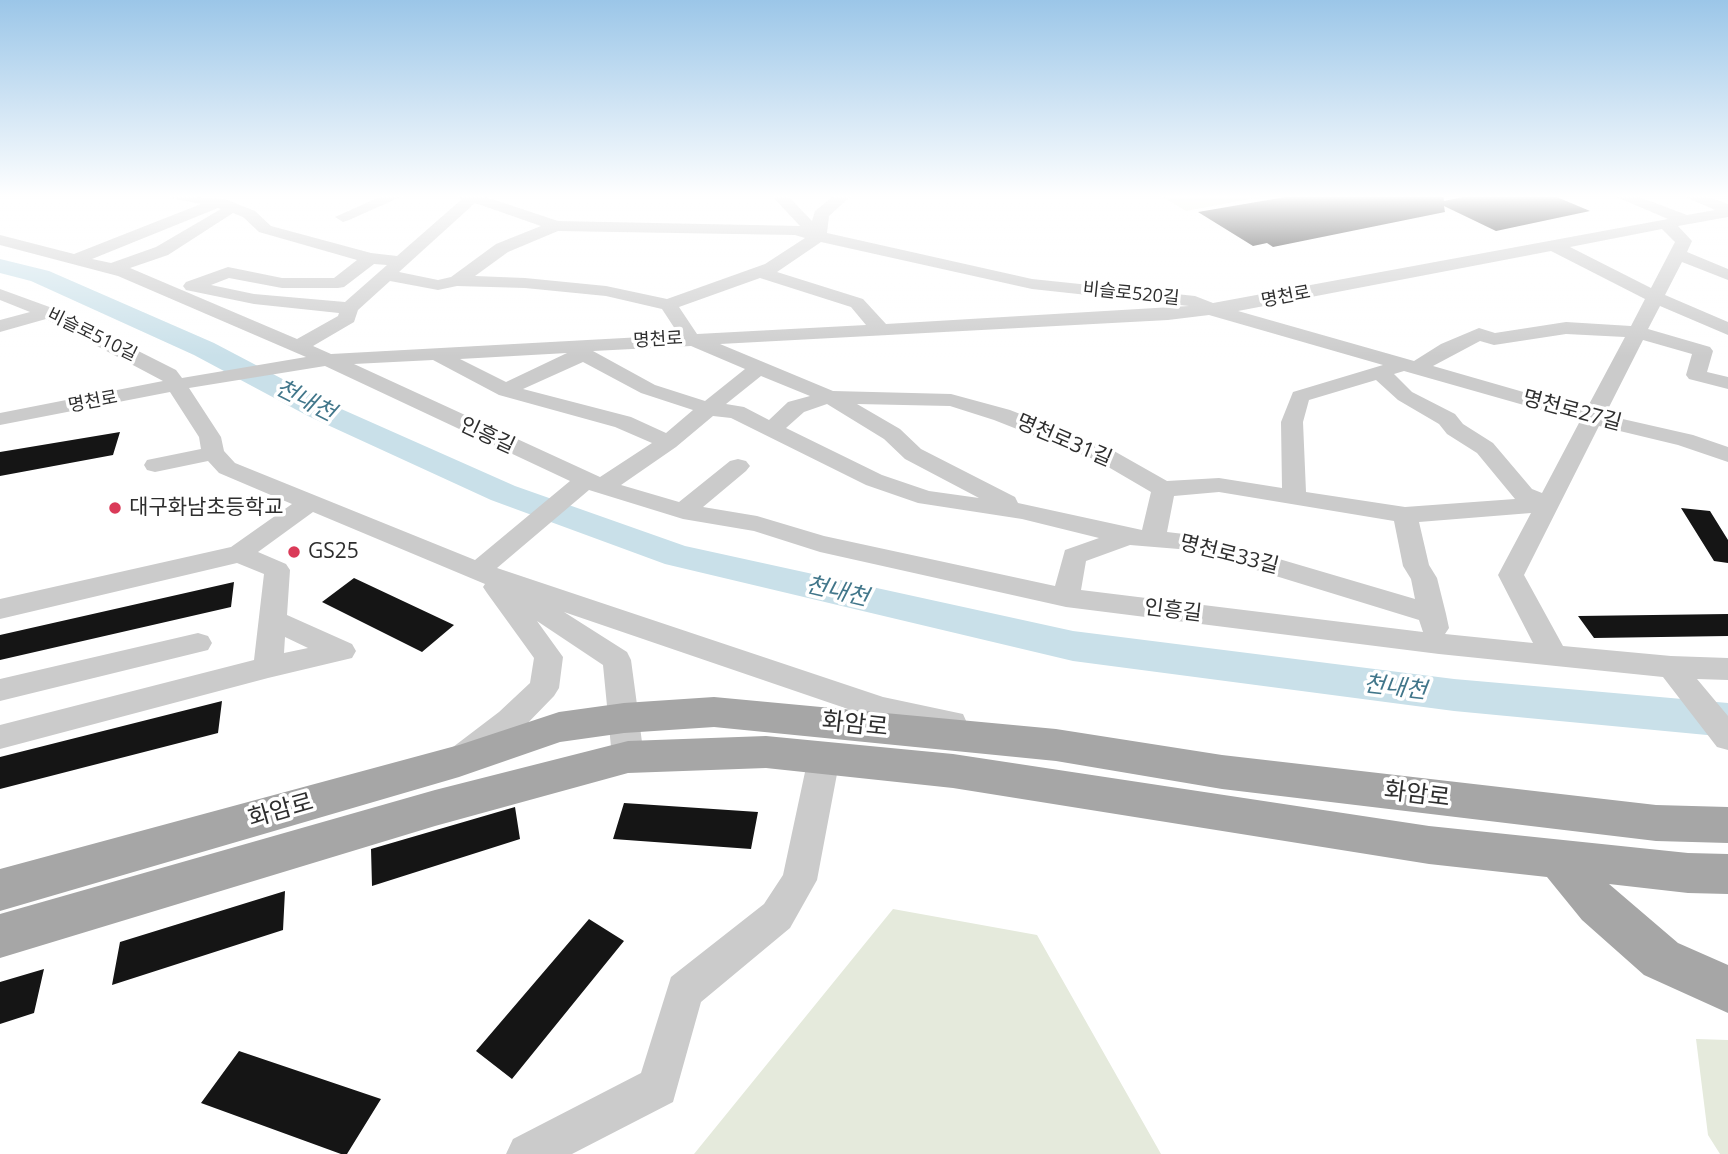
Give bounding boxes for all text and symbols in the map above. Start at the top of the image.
street label: 비슬로520길 [1082,278,1180,310]
street label: 명천로 [1260,282,1312,312]
street label: 비슬로510길 [44,304,140,366]
street label: 명천로 [633,328,683,352]
water label: 천내천 [270,374,340,428]
street label: 명천로27길 [1520,386,1624,436]
street label: 명천로 [67,387,119,417]
street label: 명천로31길 [1012,410,1116,472]
street label: 인흥길 [455,412,519,460]
place label: 대구화남초등학교 [129,495,284,521]
marker: 대구화남초등학교 [107,500,123,516]
street label: 명천로33길 [1177,531,1281,579]
place label: GS25 [308,539,359,565]
marker: GS25 [286,544,302,560]
water label: 천내천 [803,571,871,613]
street label: 인흥길 [1143,595,1203,627]
water label: 천내천 [1362,670,1428,706]
street label: 화암로 [821,707,889,743]
street label: 화암로 [1382,777,1452,813]
street label: 화암로 [245,788,317,834]

